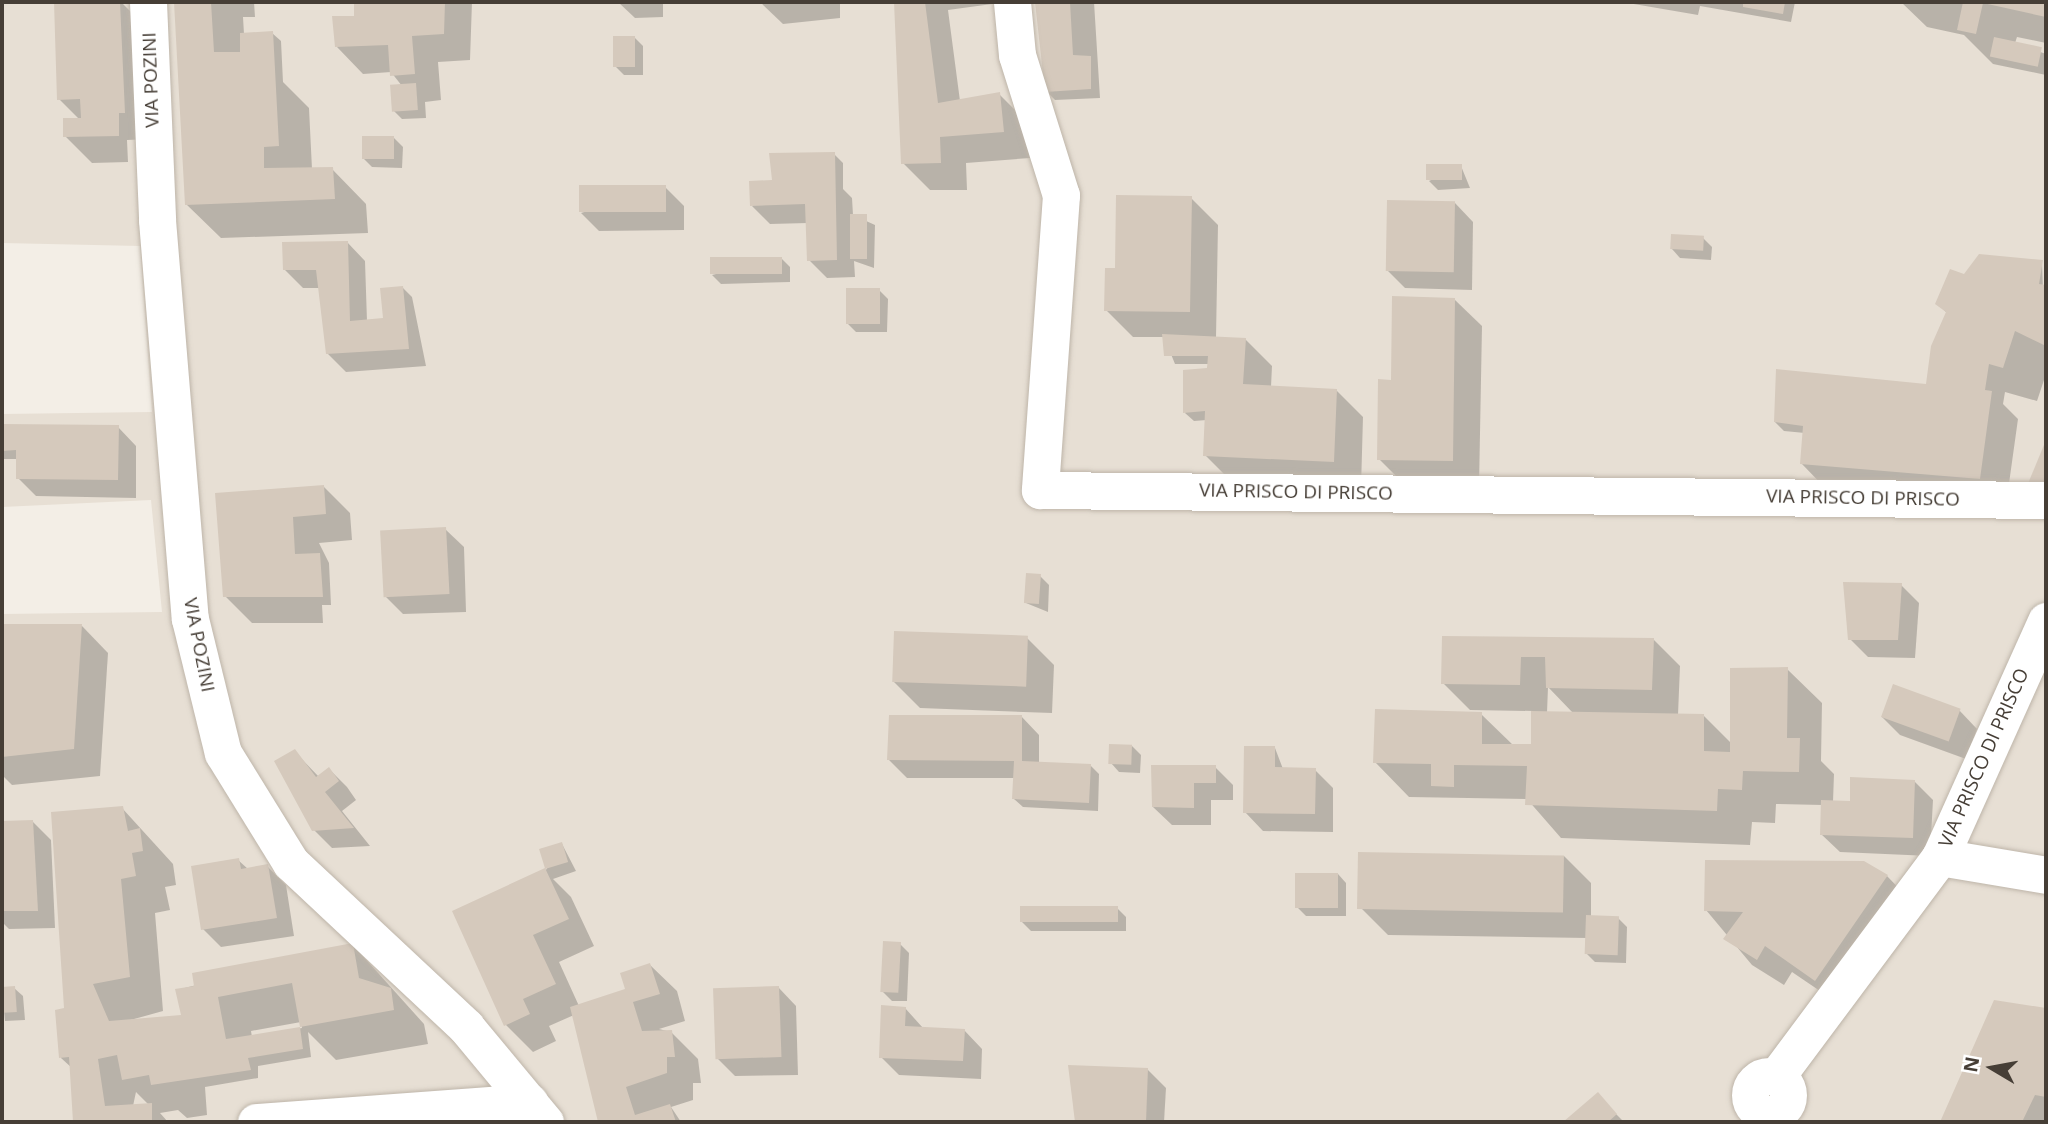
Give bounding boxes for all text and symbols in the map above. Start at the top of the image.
street label: VIA POZINI [138,32,164,128]
street label: VIA PRISCO DI PRISCO [1199,479,1393,505]
street label: VIA PRISCO DI PRISCO [1766,485,1960,511]
street label: VIA POZINI [179,596,219,694]
street label: VIA PRISCO DI PRISCO [1934,665,2034,851]
north arrow [1957,1033,2027,1103]
text: N [1957,1054,1985,1074]

